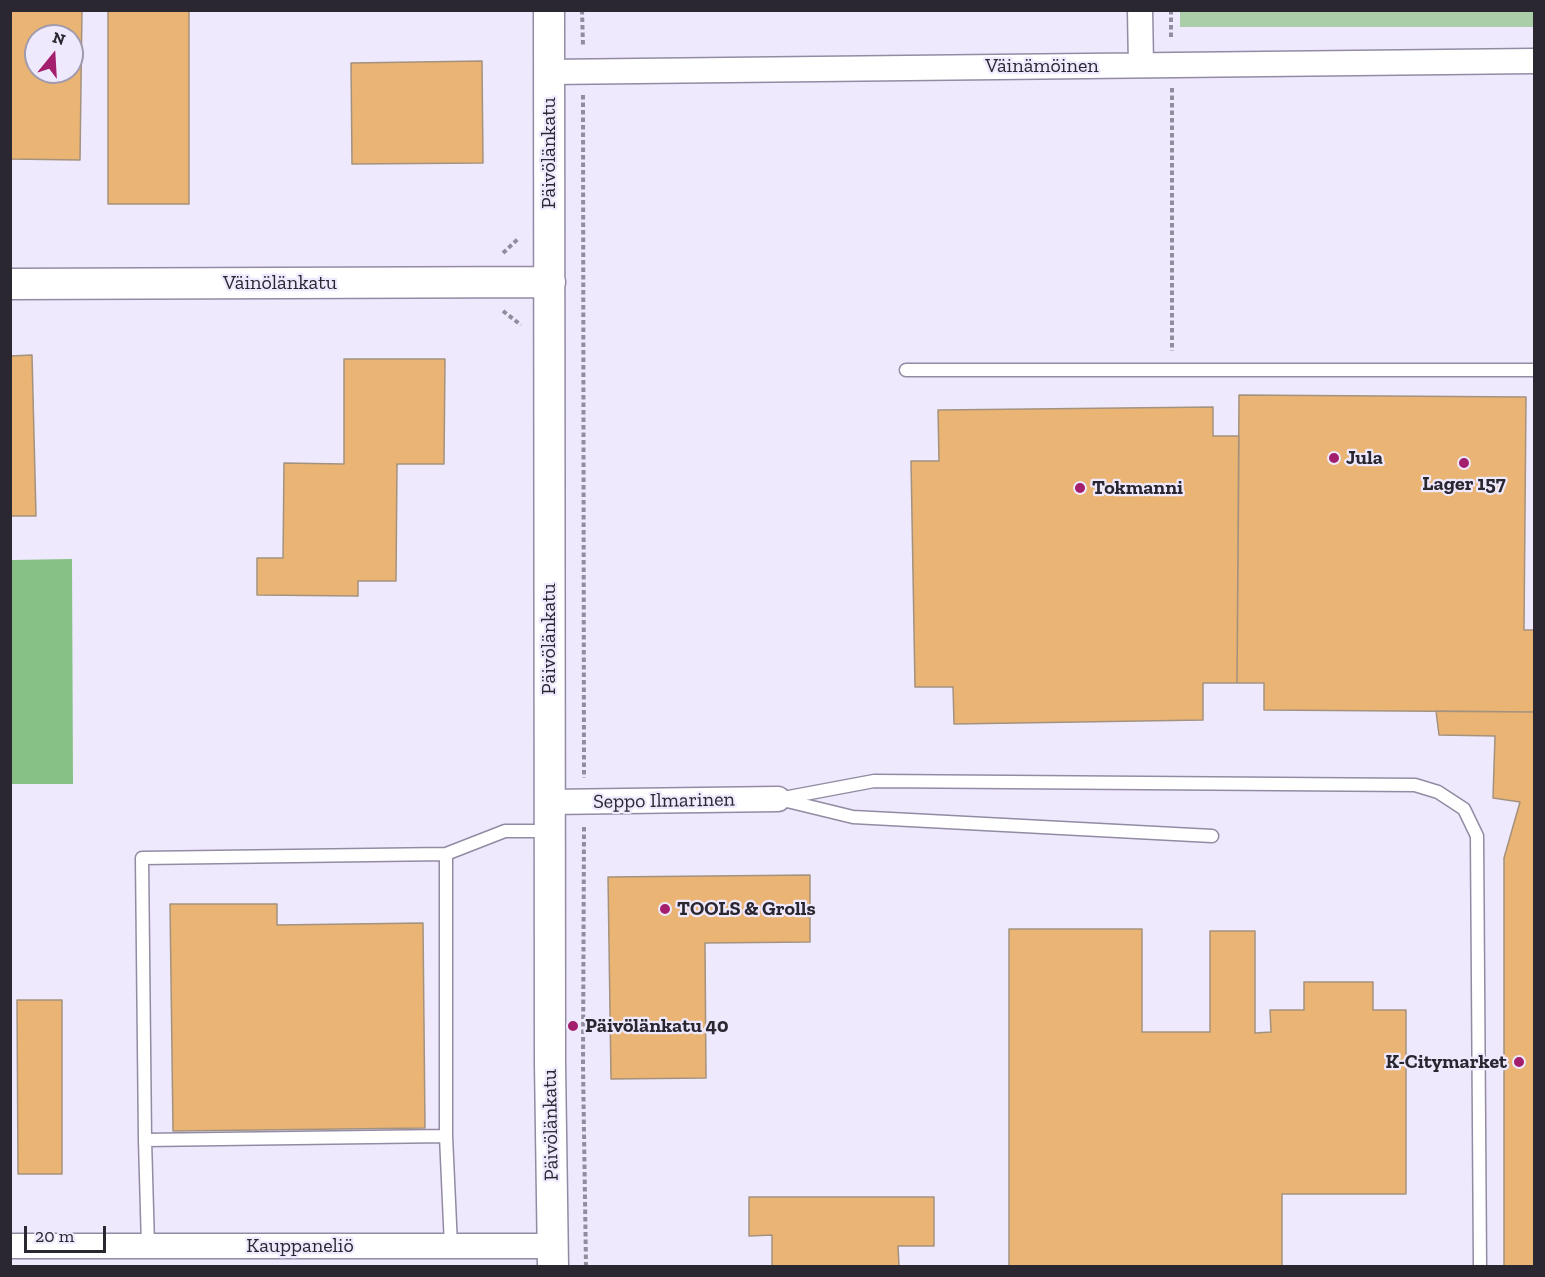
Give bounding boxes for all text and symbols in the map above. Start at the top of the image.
north arrow [24,24,84,84]
text: N [50,27,68,49]
street label: Väinämöinen [985,54,1099,78]
street label: Päivölänkatu [537,97,561,209]
street label: Väinölänkatu [223,271,337,295]
place label: Jula [1346,446,1383,470]
marker: Jula [1327,451,1341,465]
marker: Lager 157 [1457,456,1471,470]
place label: Lager 157 [1422,472,1506,496]
place label: Tokmanni [1092,476,1183,500]
marker: Tokmanni [1073,481,1087,495]
street label: Päivölänkatu [537,583,561,695]
street label: Seppo Ilmarinen [593,788,735,814]
place label: TOOLS & Grolls [677,897,816,921]
marker: TOOLS & Grolls [658,902,672,916]
place label: Päivölänkatu 40 [585,1014,729,1038]
marker: Päivölänkatu 40 [566,1019,580,1033]
place label: K-Citymarket [1386,1050,1507,1074]
marker: K-Citymarket [1512,1055,1526,1069]
street label: Päivölänkatu [538,1069,564,1181]
scale bar [27,1214,110,1252]
text: 20 m [35,1225,74,1247]
street label: Kauppaneliö [246,1234,354,1258]

